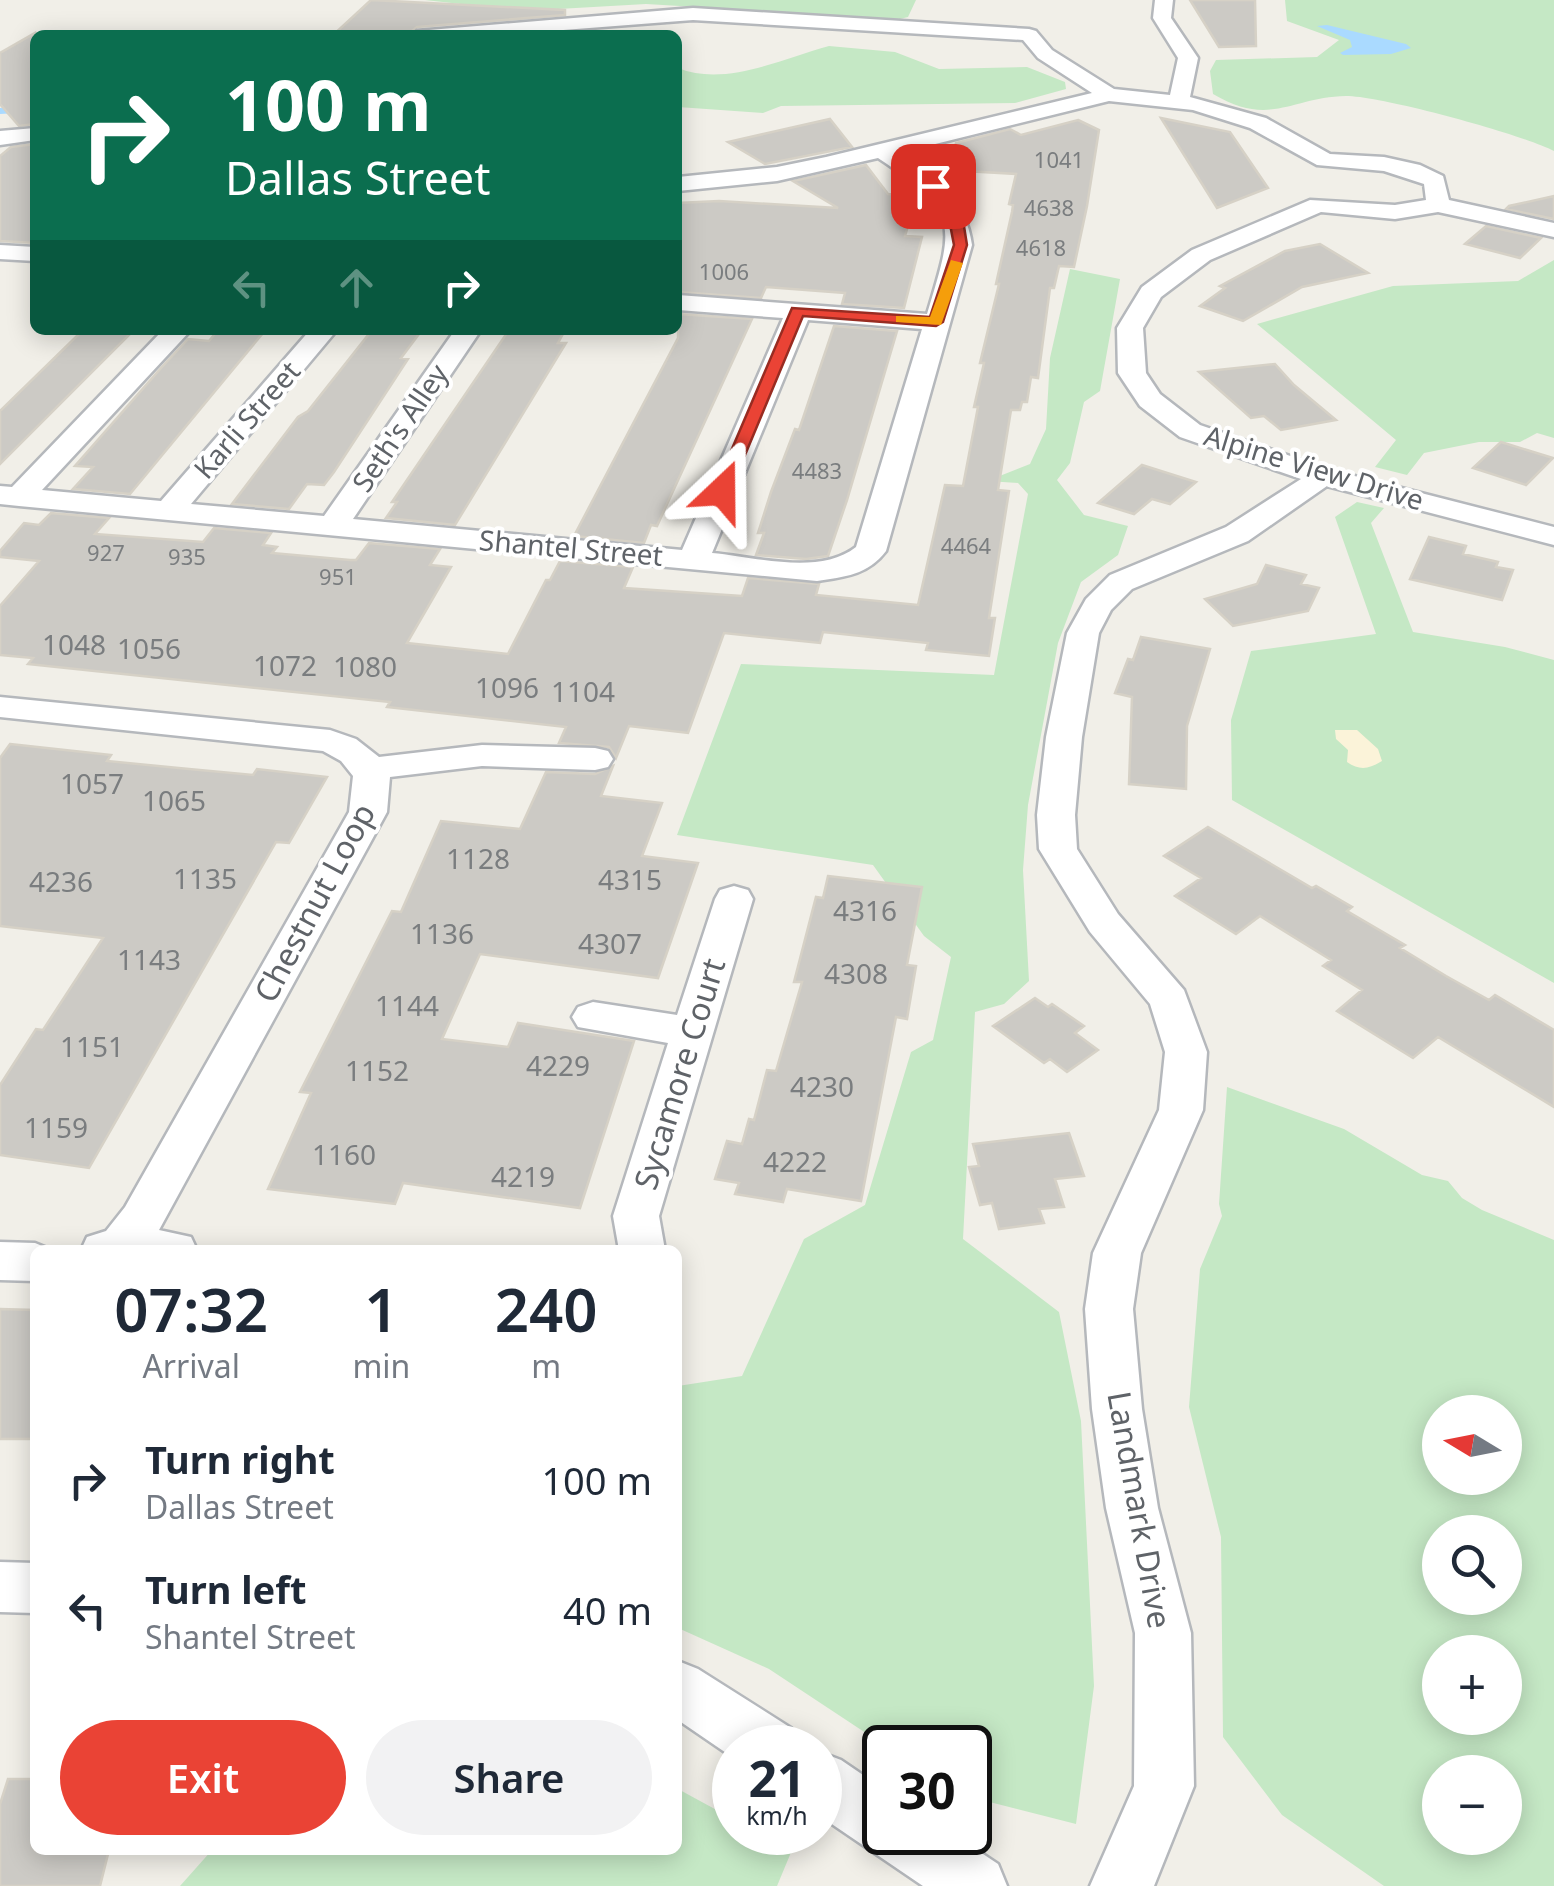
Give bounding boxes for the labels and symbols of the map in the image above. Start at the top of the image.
pin [891,144,976,229]
house number: 1041 [1034,144,1084,174]
house number: 4638 [1024,192,1074,222]
house number: 4618 [1016,232,1066,262]
house number: 1006 [699,256,749,286]
street label: Karli Street [185,352,308,486]
street label: Seth's Alley [343,356,456,499]
street label: Alpine View Drive [1200,416,1429,519]
position arrow [670,439,774,543]
house number: 4483 [792,455,842,485]
street label: Shantel Street [478,520,665,574]
house number: 4464 [941,530,992,560]
house number: 927 [87,537,125,567]
house number: 935 [168,541,206,571]
house number: 951 [319,561,357,591]
house number: 1048 [42,625,106,663]
house number: 1056 [117,629,181,667]
house number: 1072 [253,646,317,684]
house number: 1080 [333,647,397,685]
house number: 1096 [475,668,539,706]
house number: 1104 [551,672,615,710]
house number: 1057 [60,764,124,802]
house number: 1065 [142,781,206,819]
street label: Chestnut Loop [243,795,384,1009]
house number: 1128 [446,839,510,877]
house number: 1135 [173,859,237,897]
house number: 4315 [598,860,662,898]
house number: 4236 [29,862,93,900]
house number: 4316 [833,891,897,929]
house number: 1136 [410,914,474,952]
house number: 4307 [578,924,642,962]
house number: 1143 [117,940,181,978]
street label: Sycamore Court [623,953,734,1194]
house number: 4308 [824,954,888,992]
house number: 1144 [375,986,439,1024]
house number: 1151 [60,1027,124,1065]
house number: 4229 [526,1046,590,1084]
house number: 1152 [345,1051,409,1089]
house number: 4230 [790,1067,854,1105]
house number: 1159 [24,1108,88,1146]
house number: 1160 [312,1135,376,1173]
house number: 4222 [763,1142,827,1180]
house number: 4219 [491,1157,555,1195]
street label: Landmark Drive [1098,1388,1182,1632]
north arrow [1422,1395,1522,1495]
speed limit sign: 30 [862,1725,992,1855]

